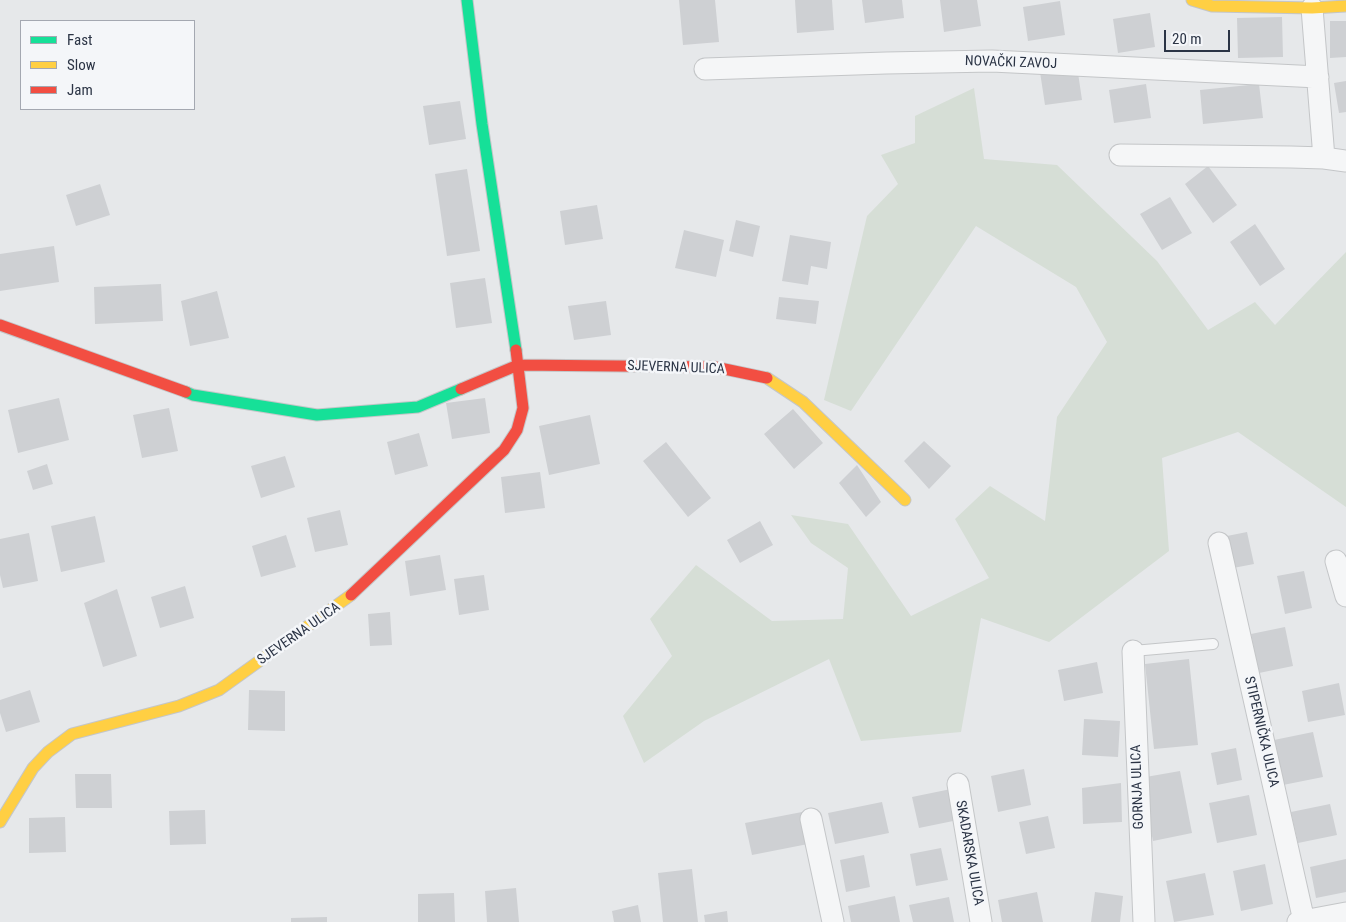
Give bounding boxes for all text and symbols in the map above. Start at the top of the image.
legend [20,20,195,110]
scale bar [1166,20,1232,52]
text: 20 m [1172,30,1202,48]
text: Fast [67,31,92,49]
street label: NOVAČKI ZAVOJ [965,53,1057,73]
text: Slow [67,56,96,74]
text: Jam [67,81,93,99]
street label: SJEVERNA ULICA [627,358,725,378]
street label: SJEVERNA ULICA [254,599,344,669]
street label: STIPERNIČKA ULICA [1240,675,1282,789]
street label: GORNJA ULICA [1128,744,1148,830]
street label: SKADARSKA ULICA [951,799,987,907]

